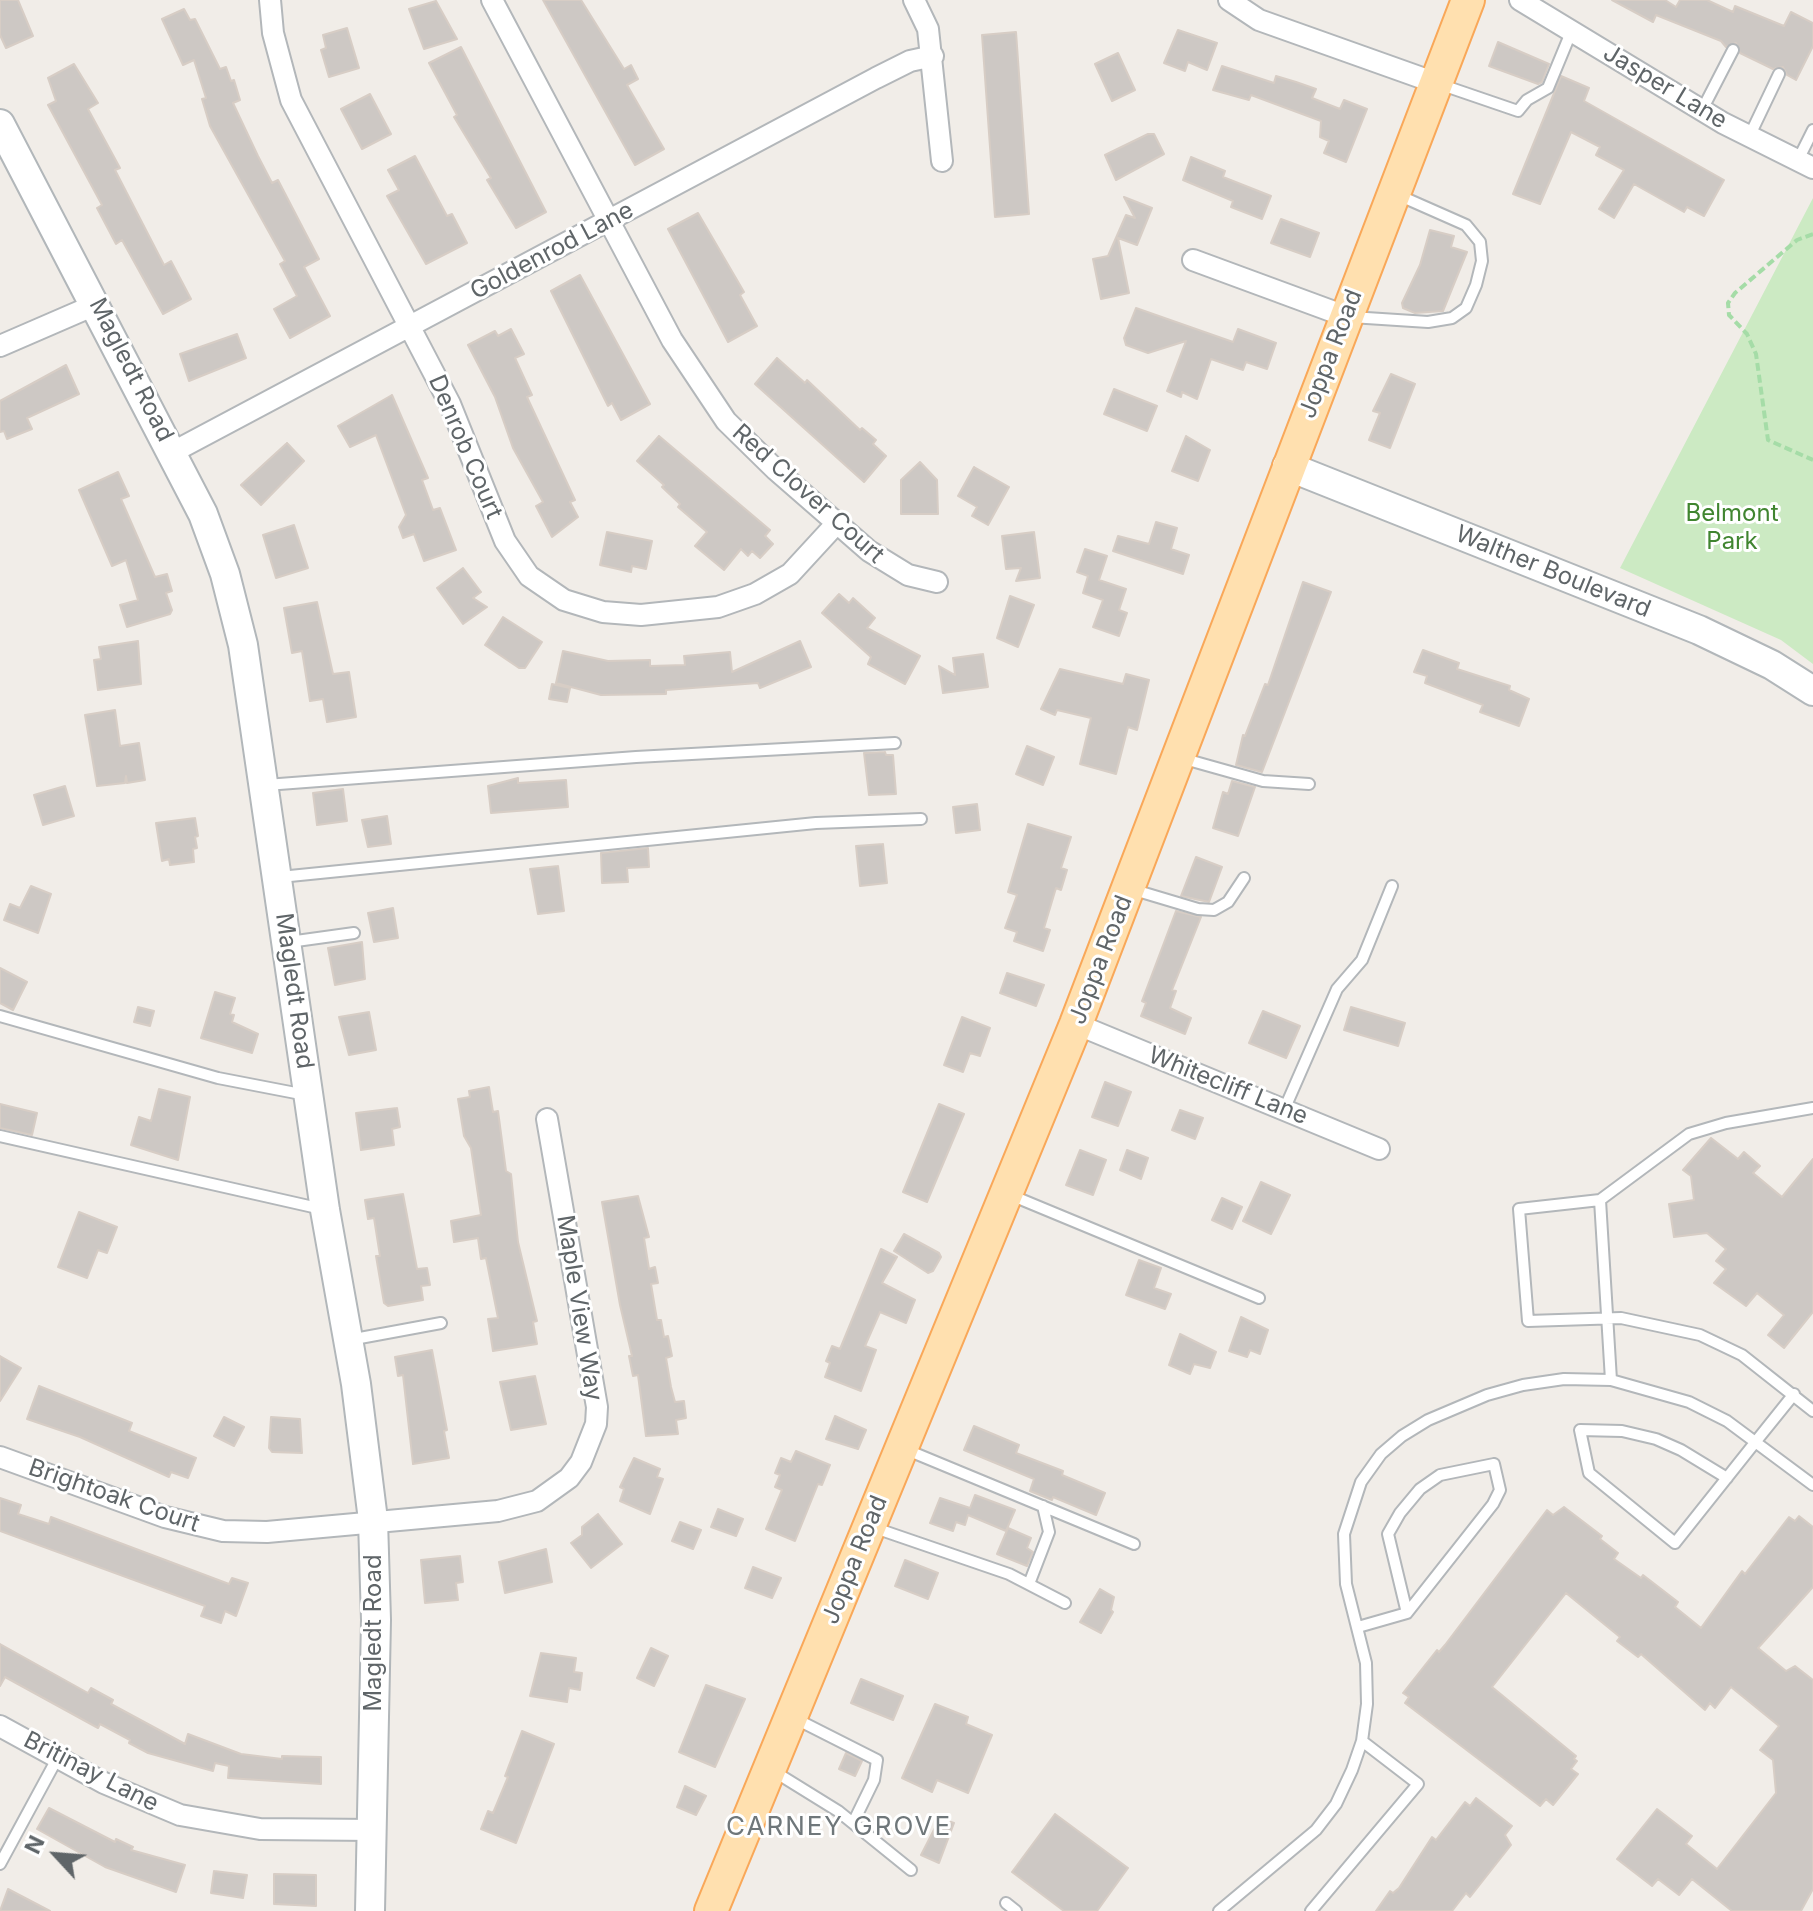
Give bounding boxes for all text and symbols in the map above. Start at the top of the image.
street label: Jasper Lane [1598,39,1732,135]
street label: Goldenrod Lane [465,196,639,306]
street label: Joppa Road [1293,285,1369,423]
street label: Magledt Road [82,293,180,447]
street label: Denrob Court [422,371,508,523]
street label: Red Clover Court [726,418,890,570]
park label: Belmont Park [1686,500,1778,556]
street label: Walther Boulevard [1451,520,1655,624]
street label: Joppa Road [1063,891,1139,1029]
street label: Magledt Road [269,911,319,1071]
street label: Whitecliff Lane [1144,1041,1312,1131]
street label: Maple View Way [550,1213,608,1403]
street label: Brightoak Court [25,1453,203,1539]
street label: Joppa Road [816,1492,894,1628]
street label: Magledt Road [360,1554,388,1712]
street label: Britinay Lane [19,1726,163,1818]
district label: CARNEY GROVE [726,1811,952,1843]
north arrow [16,1815,96,1895]
text: N [19,1831,50,1858]

